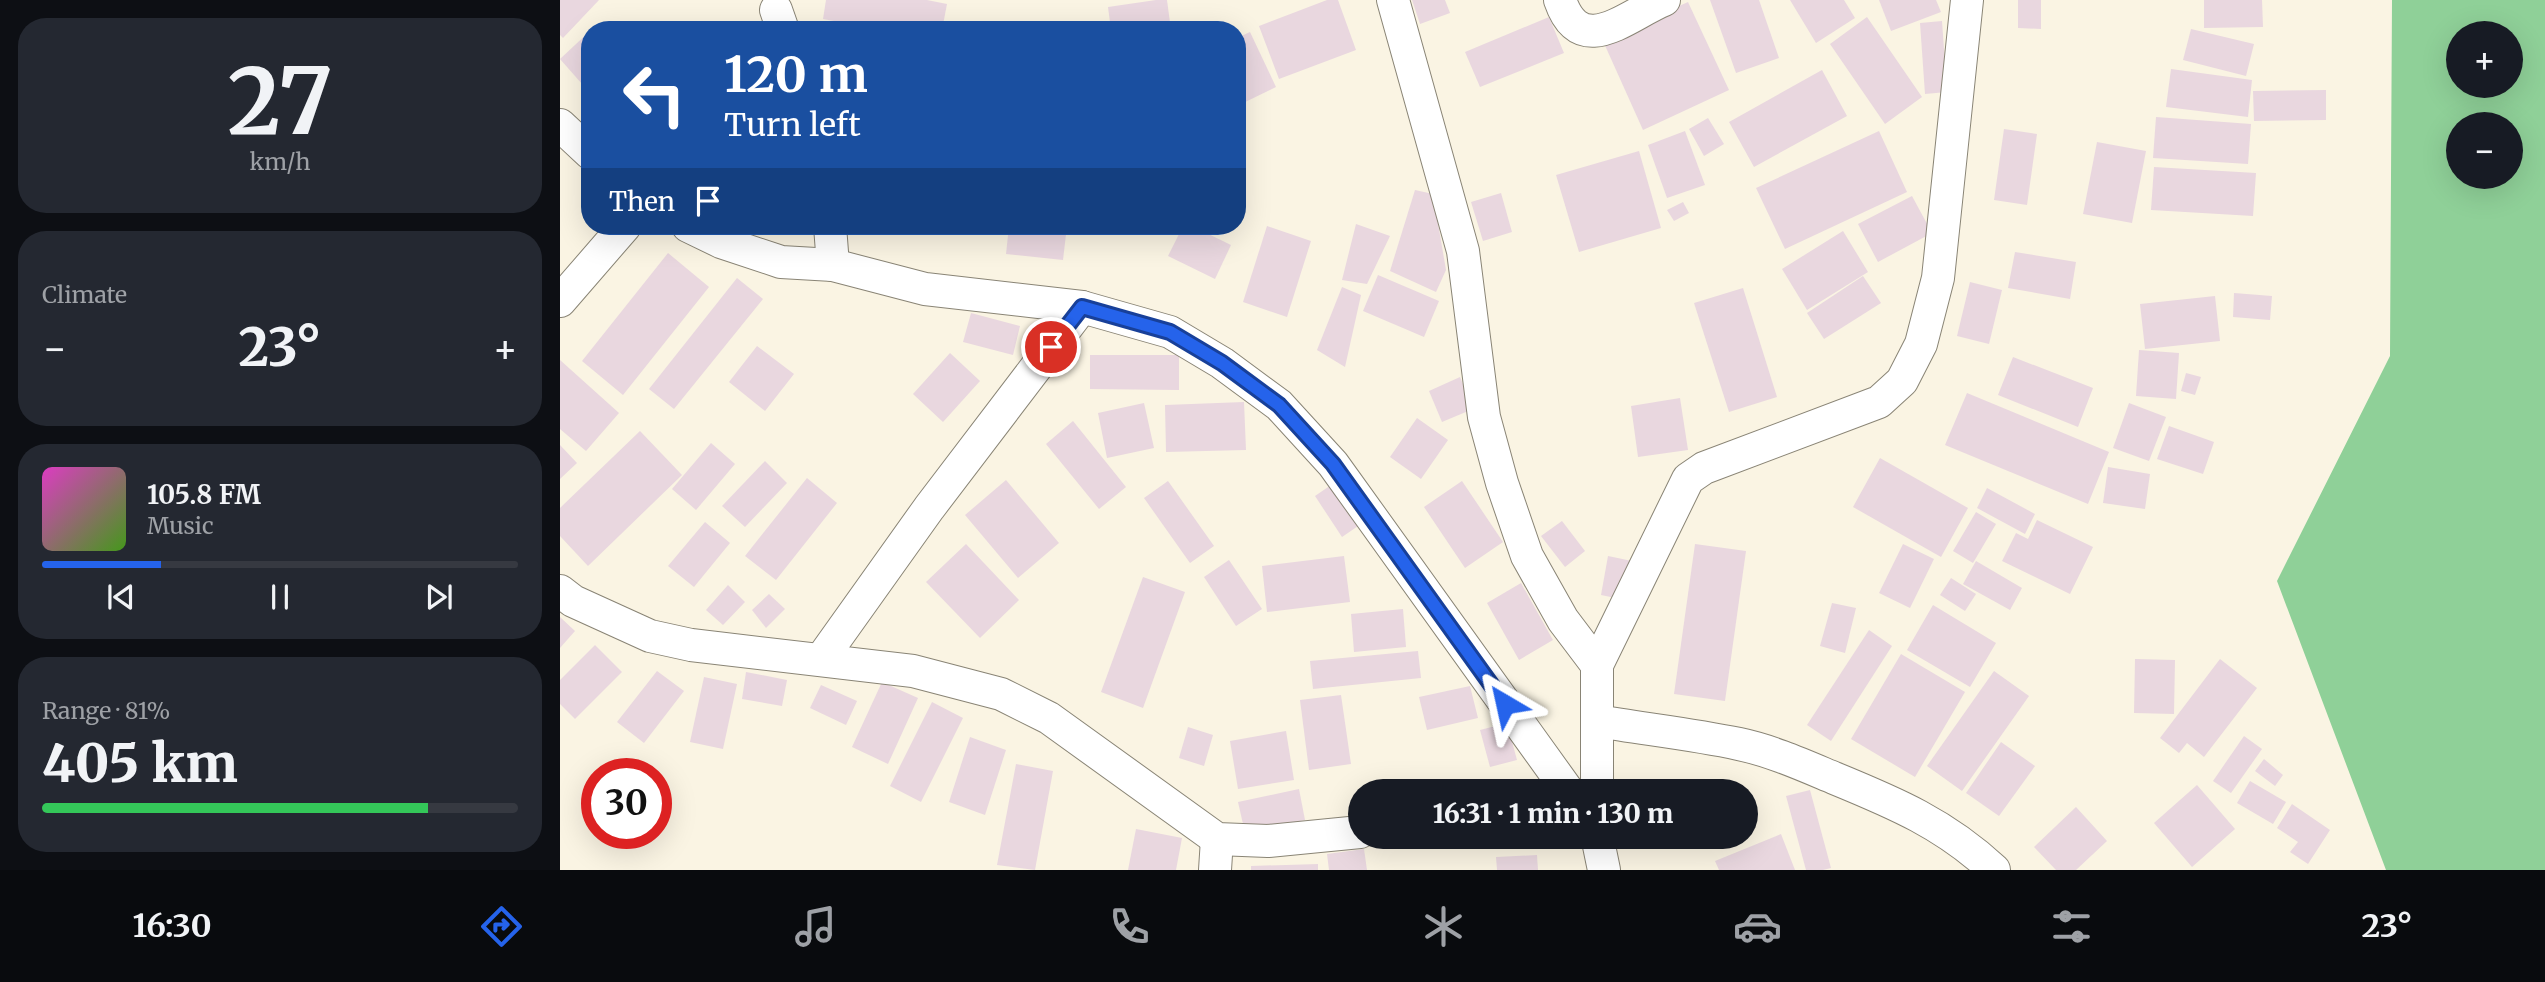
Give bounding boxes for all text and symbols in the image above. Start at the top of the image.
map controls [2446,21,2523,189]
button: + [2446,21,2523,98]
text: 27 [227,44,333,159]
text: 120 m [724,44,868,105]
icon: left [609,49,700,140]
text: Turn left [724,105,861,145]
button: − [2446,112,2523,189]
text: km/h [250,147,310,176]
icon: arrive [689,182,727,220]
text: Then [609,185,675,218]
text: Climate [42,280,127,309]
text: 23° [239,315,322,380]
pin [1021,317,1081,377]
text: − [42,325,67,372]
text: + [493,325,518,372]
icon: arrive [1032,328,1070,366]
text: 105.8 FM [147,478,261,511]
text: Music [147,511,214,540]
icon: previous [102,578,140,616]
icon: pause [261,578,299,616]
icon: next [420,578,458,616]
position arrow [1468,667,1542,741]
text: Range · 81% [42,696,170,725]
text: 405 km [42,731,238,796]
speed limit sign: 30 [581,758,672,849]
text: 16:31 · 1 min · 130 m [1433,797,1673,830]
icon: directions [477,902,526,951]
icon: music [791,902,840,951]
icon: phone [1105,902,1154,951]
icon: climate [1419,902,1468,951]
icon: car [1733,902,1782,951]
icon: filters [2047,902,2096,951]
text: 16:30 [133,906,212,946]
text: 23° [2362,906,2412,946]

